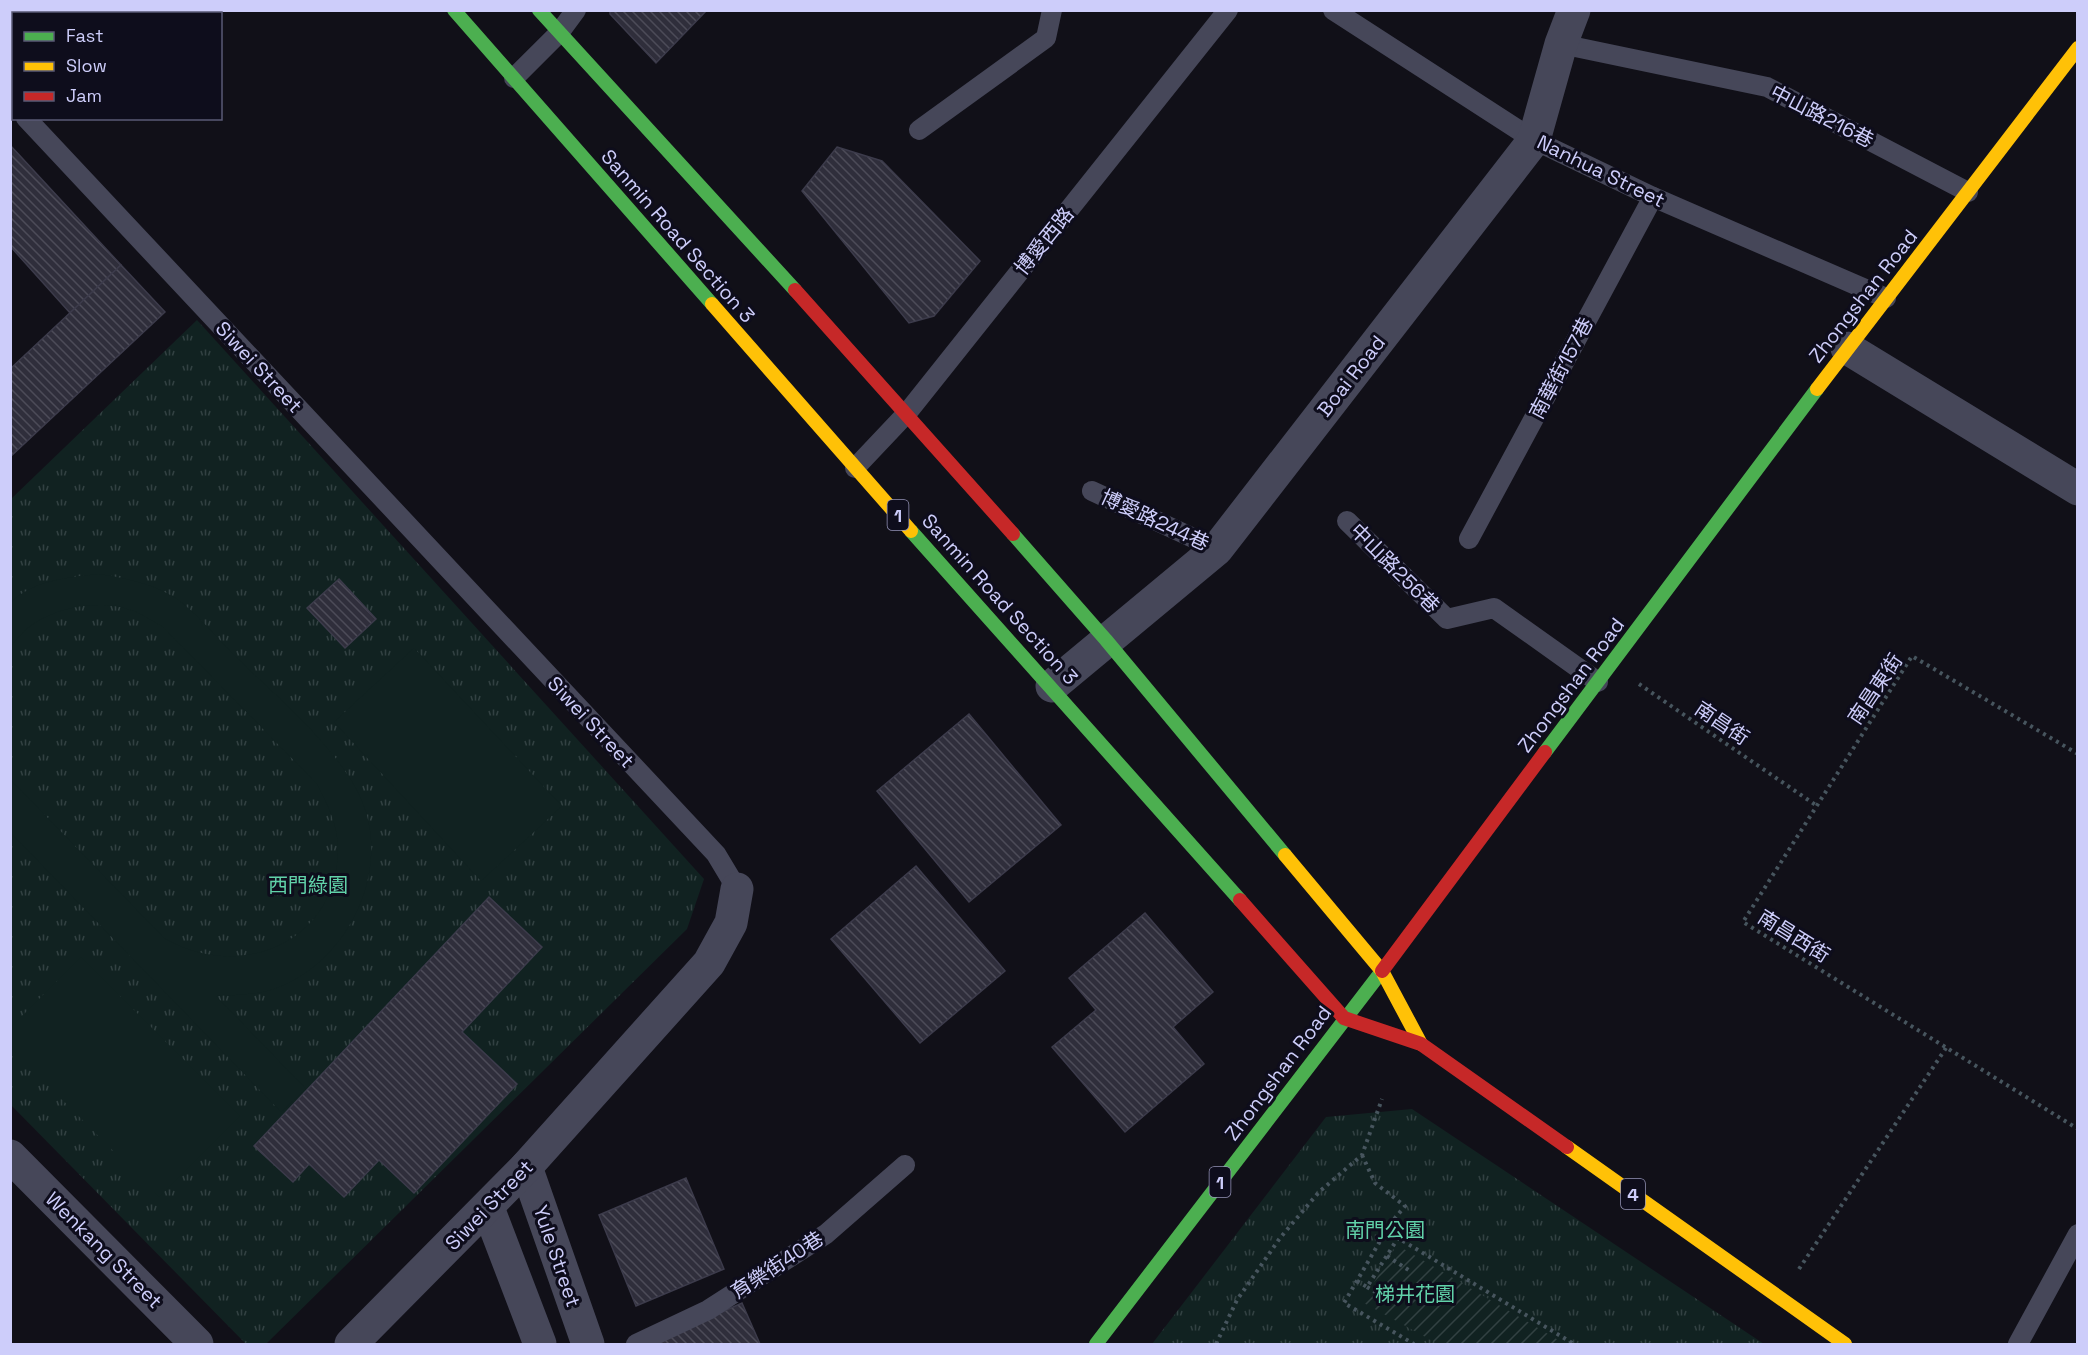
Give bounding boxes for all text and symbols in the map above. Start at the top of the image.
legend [12,12,222,120]
text: Fast [66,24,103,47]
text: Slow [66,54,107,77]
street label: 中山路216巷 [1766,79,1878,153]
text: Jam [66,84,102,107]
street label: Nanhua Street [1533,129,1669,213]
street label: Sanmin Road Section 3 [596,144,760,328]
street label: 博愛西路 [1009,202,1079,280]
street label: Zhongshan Road [1803,224,1923,368]
street label: 南華街157巷 [1523,313,1599,423]
street label: Siwei Street [210,316,308,418]
street label: Boai Road [1311,330,1391,422]
street label: 博愛路244巷 [1097,484,1213,556]
road number: 1 [888,500,908,530]
street label: Sanmin Road Section 3 [916,508,1084,690]
street label: 中山路256巷 [1345,518,1445,618]
street label: Zhongshan Road [1512,612,1630,758]
street label: 南昌東街 [1842,649,1908,729]
street label: Siwei Street [542,671,640,773]
street label: 南昌街 [1690,695,1754,751]
park label: 西門綠園 [268,872,348,898]
street label: 南昌西街 [1753,904,1835,968]
street label: Zhongshan Road [1219,1000,1337,1146]
street label: Siwei Street [439,1154,539,1256]
road number: 1 [1210,1167,1230,1197]
road number: 4 [1621,1179,1645,1209]
street label: Wenkang Street [40,1186,168,1314]
street label: Yule Street [527,1202,587,1310]
park label: 南門公園 [1345,1217,1425,1243]
street label: 育樂街40巷 [726,1225,828,1305]
park label: 梯井花園 [1375,1281,1455,1307]

